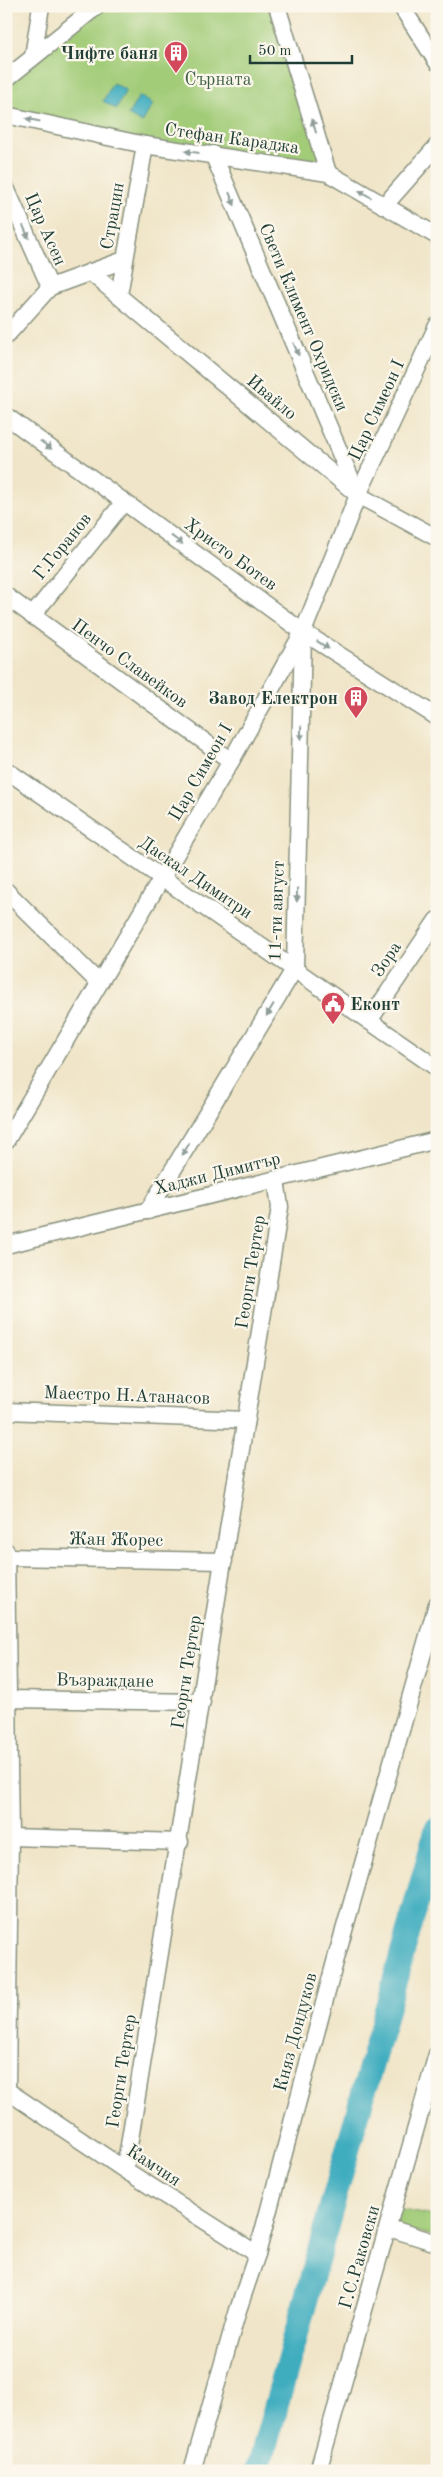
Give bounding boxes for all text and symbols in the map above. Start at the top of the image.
scale bar [250,32,353,64]
building icon: Чифте баня [163,40,189,74]
text: 50 m [258,44,292,59]
place label: Чифте баня [60,45,158,64]
park label: Сърната [184,71,252,89]
one-way arrow [24,116,40,124]
one-way arrow [310,119,317,134]
street label: Стефан Караджа [163,121,300,158]
one-way arrow [184,148,200,156]
street label: Страцин [98,181,128,251]
street label: Цар Асен [21,190,69,269]
one-way arrow [357,190,372,198]
one-way arrow [229,192,237,206]
street label: Свети Климент Охридски [255,221,351,414]
one-way arrow [22,225,30,239]
one-way arrow [292,342,300,356]
street label: Цар Симеон I [346,357,408,464]
street label: Ивайло [243,372,300,424]
one-way arrow [39,439,52,450]
street label: Г.Горанов [30,510,95,584]
street label: Христо Ботев [181,515,280,594]
one-way arrow [170,535,184,545]
street label: Пенчо Славейков [68,616,191,712]
one-way arrow [317,640,330,649]
building icon: Завод Електрон [343,685,369,719]
place label: Завод Електрон [208,690,338,708]
street label: Цар Симеон I [166,721,236,824]
one-way arrow [297,725,305,741]
street label: Даскал Димитри [135,833,255,922]
street label: 11-ти август [266,860,288,962]
one-way arrow [293,888,301,904]
street label: Зора [369,939,405,981]
public building icon: Еконт [320,991,346,1025]
place label: Еконт [350,996,400,1014]
one-way arrow [265,1003,274,1016]
one-way arrow [181,1142,190,1155]
street label: Хаджи Димитър [152,1150,282,1198]
street label: Георги Тертер [233,1214,269,1330]
street label: Маестро Н.Атанасов [43,1384,210,1408]
street label: Жан Жорес [69,1530,164,1550]
street label: Георги Тертер [169,1614,205,1730]
street label: Възраждане [56,1671,154,1691]
street label: Княз Дондуков [271,1971,320,2094]
street label: Георги Тертер [104,2013,140,2129]
street label: Камчия [123,2142,184,2190]
street label: Г.С.Раковски [337,2203,383,2311]

